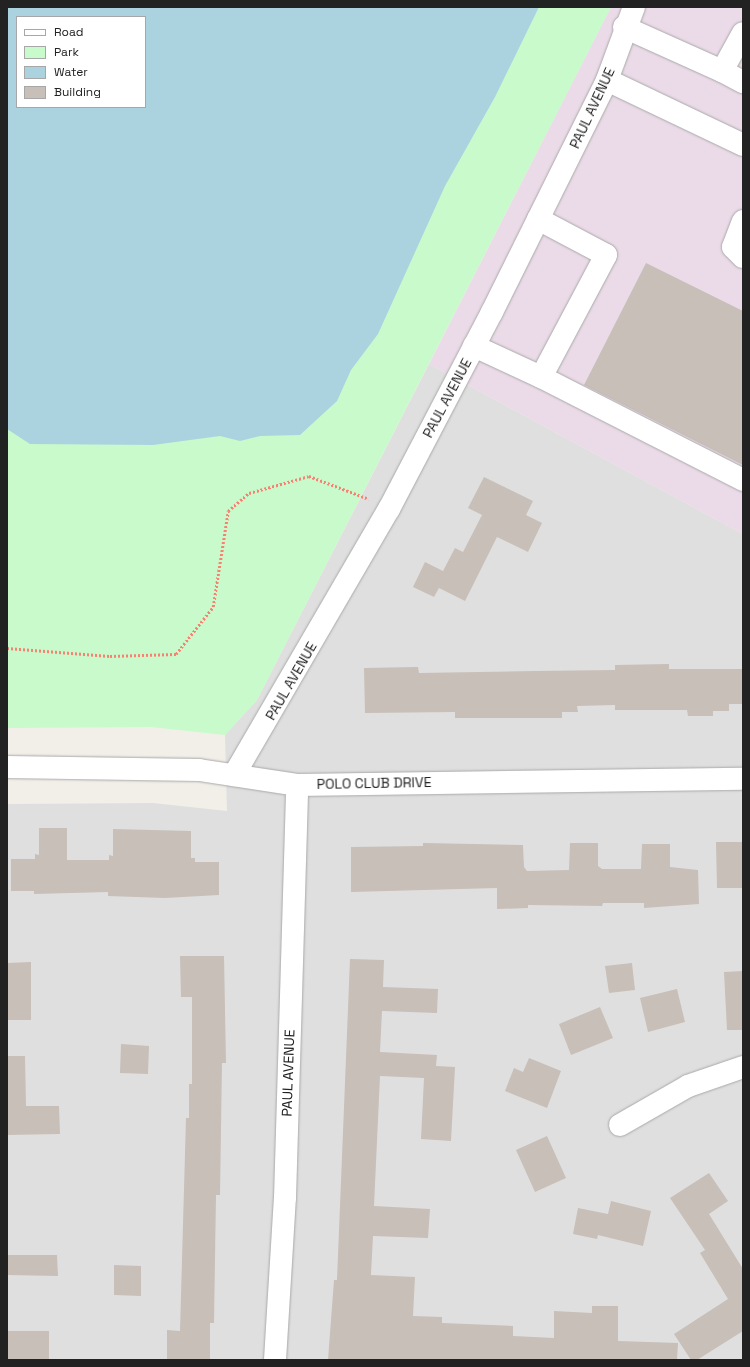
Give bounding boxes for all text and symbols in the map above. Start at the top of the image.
legend [16,16,146,108]
text: Road [54,24,83,40]
text: Park [54,44,79,60]
text: Water [54,64,88,80]
street label: PAUL AVENUE [566,65,618,151]
text: Building [54,84,101,100]
street label: PAUL AVENUE [419,355,475,441]
street label: PAUL AVENUE [262,639,320,723]
street label: POLO CLUB DRIVE [316,774,432,792]
street label: PAUL AVENUE [278,1029,298,1117]

